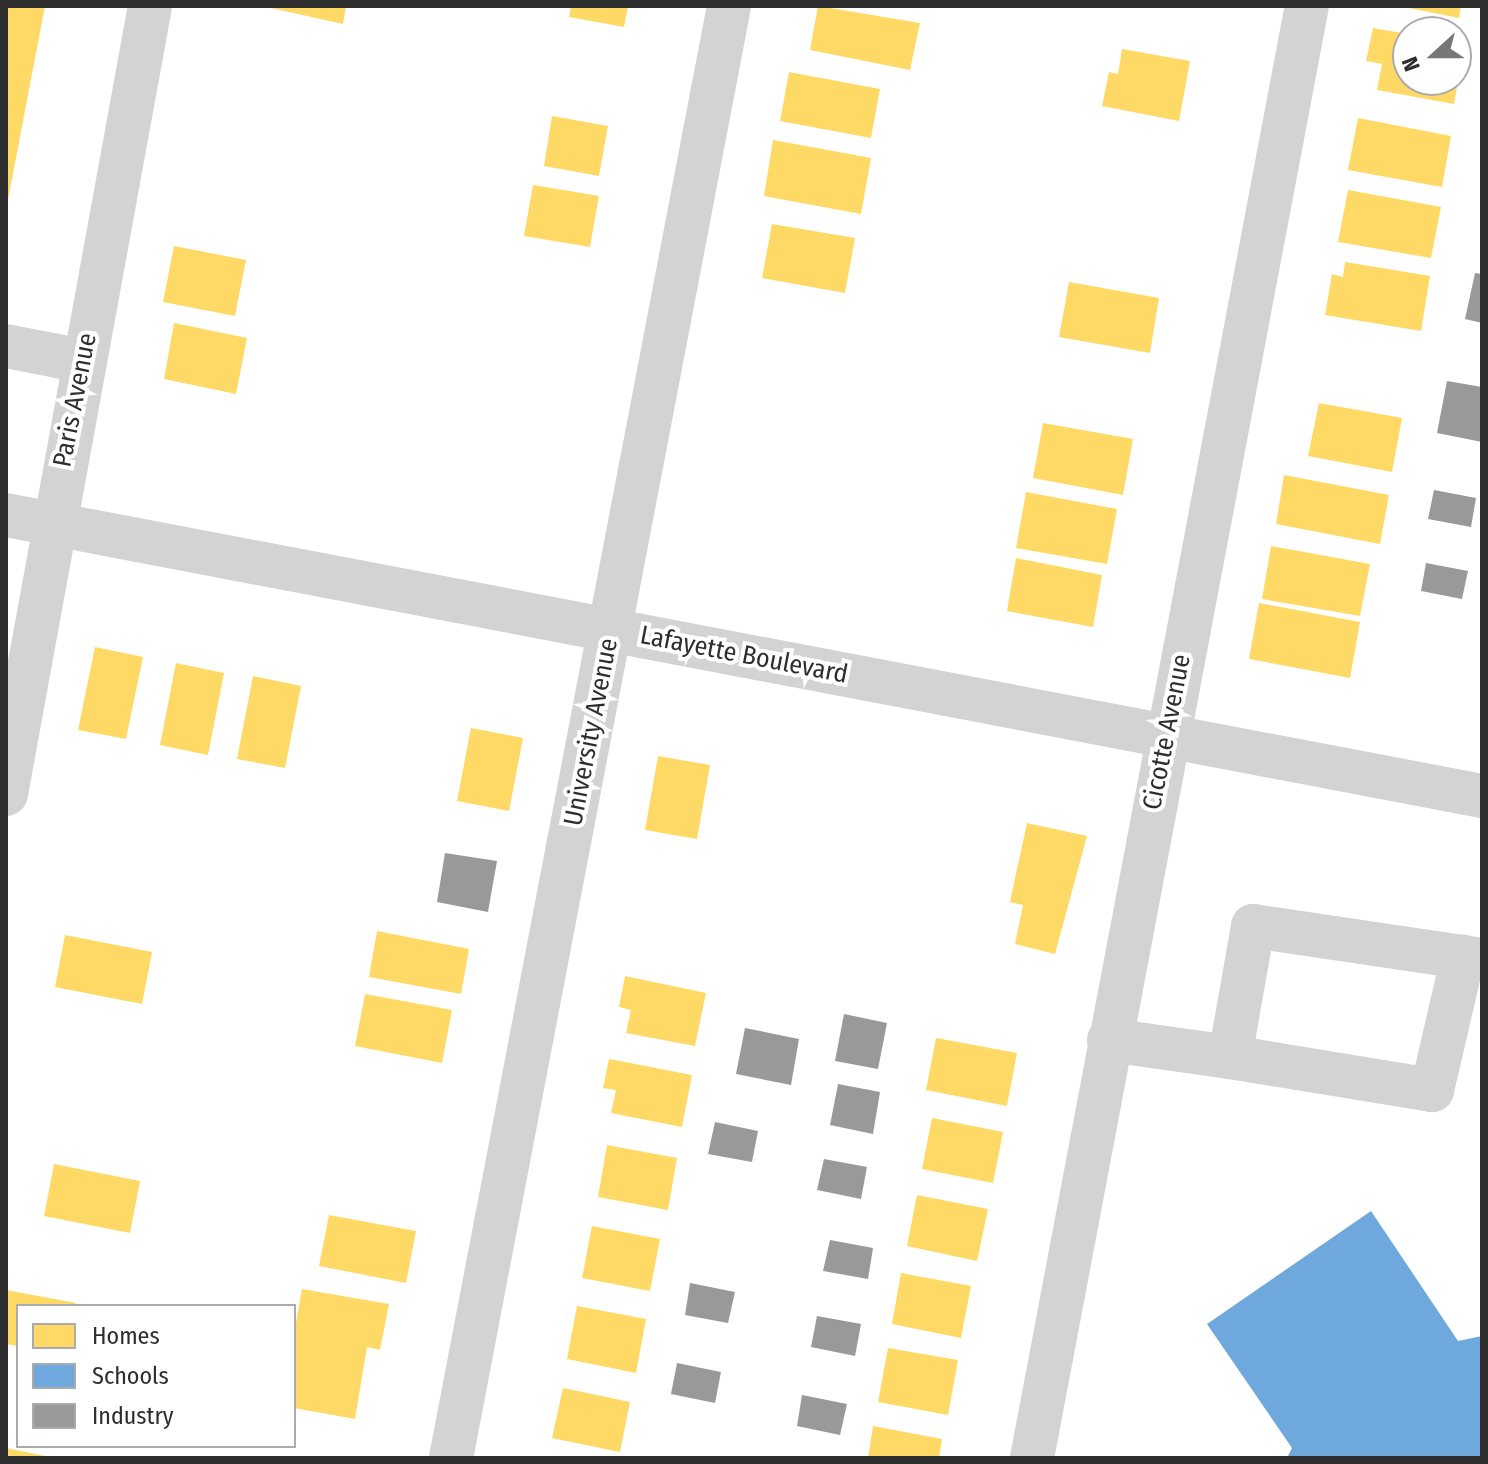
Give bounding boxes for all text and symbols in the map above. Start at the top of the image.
north arrow [1392,16,1472,96]
text: N [1396,53,1426,75]
street label: Paris Avenue [47,330,103,470]
street label: Lafayette Boulevard [637,620,851,690]
street label: University Avenue [558,636,624,828]
street label: Cicotte Avenue [1137,652,1197,812]
legend [16,1304,296,1448]
text: Homes [92,1322,160,1350]
text: Schools [92,1362,169,1390]
text: Industry [92,1402,174,1430]

